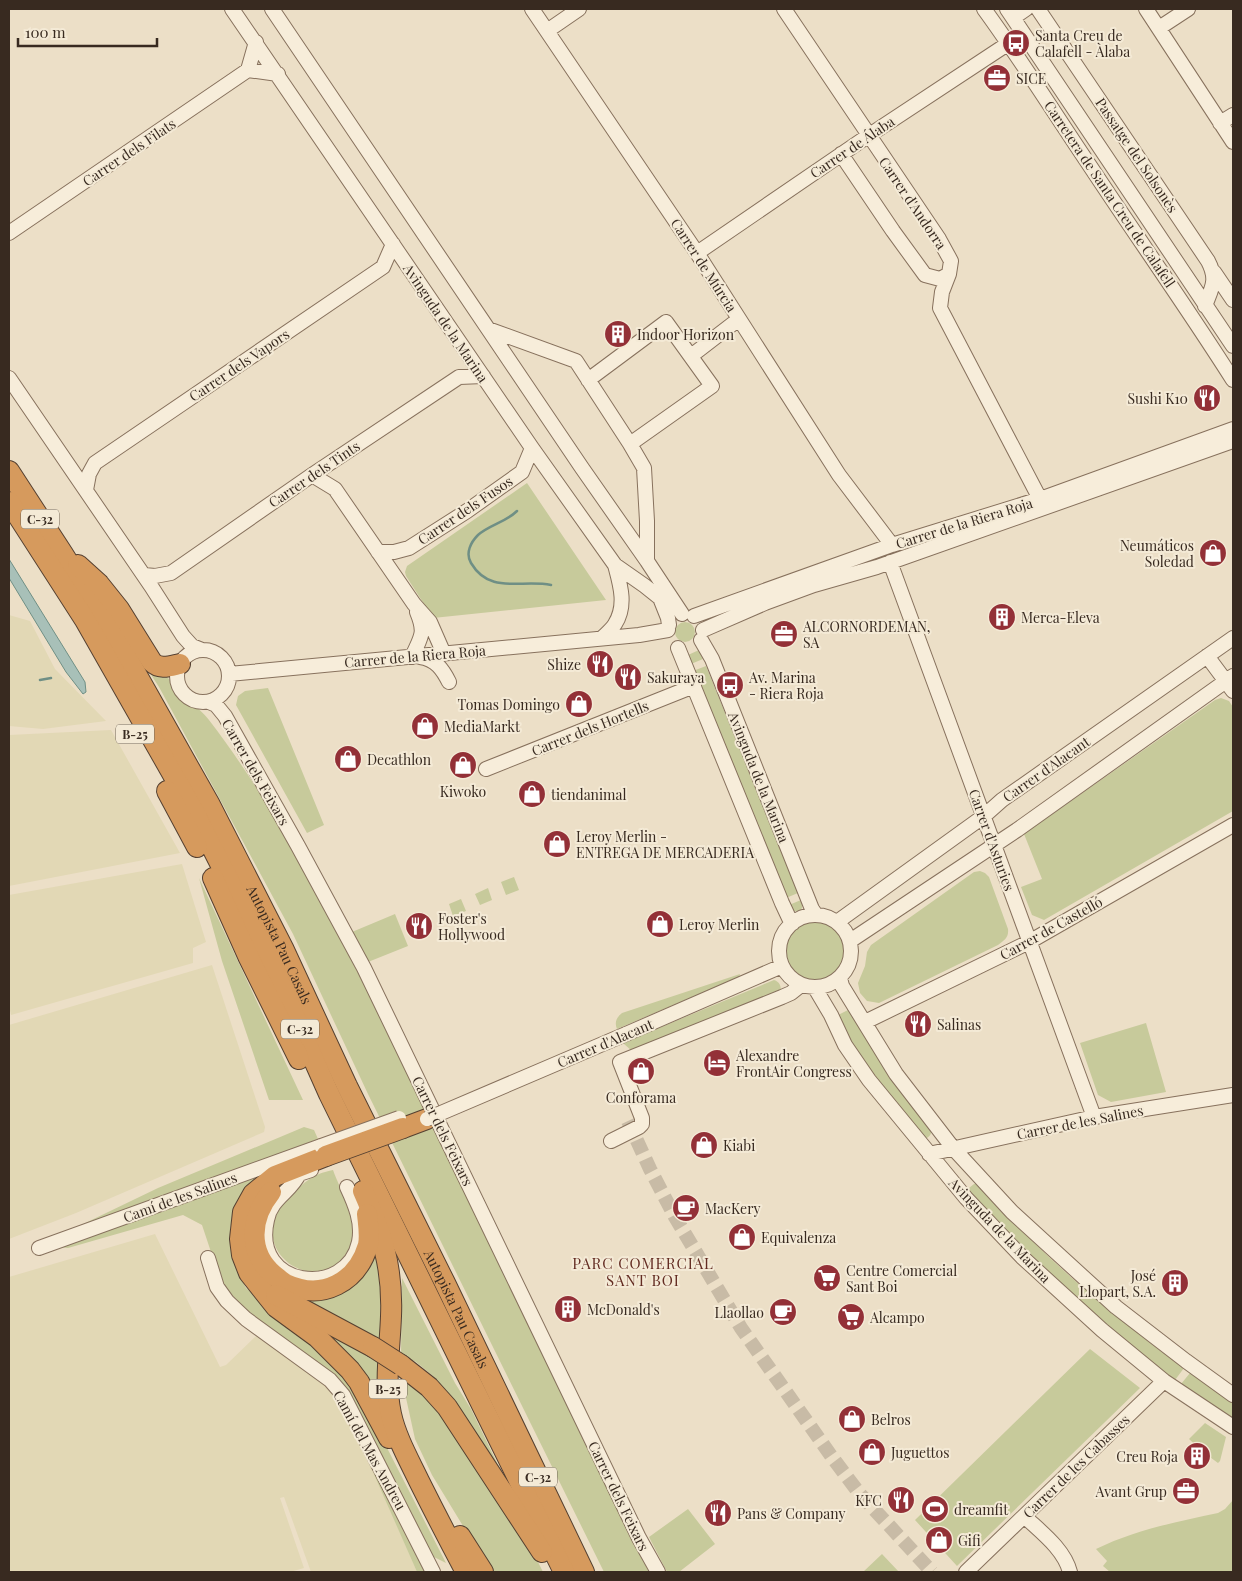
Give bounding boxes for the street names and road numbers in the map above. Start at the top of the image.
street label: Passatge del Solsonès [1092,94,1182,216]
street label: Carretera de Santa Creu de Calafell [1040,97,1180,291]
street label: Carrer de Álaba [806,112,898,182]
street label: Carrer dels Filats [79,114,179,190]
street label: Carrer d'Andorra [875,153,951,253]
street label: Carrer de Múrcia [667,215,741,315]
street label: Avinguda de la Marina [399,259,493,386]
street label: Carrer dels Vapors [185,324,293,406]
street label: Carrer dels Tints [265,436,363,512]
street label: Carrer dels Fusos [414,471,516,549]
street label: Carrer de la Riera Roja [893,493,1035,553]
road number: C-32 [21,509,59,528]
street label: Carrer de la Riera Roja [343,640,487,672]
street label: Carrer dels Hortells [529,696,651,760]
street label: Avinguda de la Marina [724,708,794,845]
street label: Carrer dels Feixars [218,715,294,829]
road number: B-25 [116,724,154,744]
street label: Carrer d'Alacant [999,731,1094,806]
street label: Carrer d'Asturies [965,786,1019,894]
street label: Autopista Pau Casals [243,881,317,1007]
street label: Carrer de Castelló [996,892,1106,964]
street label: Carrer d'Alacant [554,1014,657,1072]
road number: C-32 [281,1020,319,1038]
street label: Carrer dels Feixars [408,1073,478,1189]
street label: Carrer de les Salines [1015,1100,1145,1144]
street label: Camí de les Salines [120,1168,240,1226]
street label: Avinguda de la Marina [944,1173,1055,1287]
street label: Autopista Pau Casals [420,1245,494,1371]
road number: B-25 [369,1380,407,1398]
street label: Camí del Mas Andreu [329,1387,411,1513]
street label: Carrer de les Cabasses [1018,1410,1134,1522]
street label: Carrer dels Feixars [584,1438,654,1554]
road number: C-32 [519,1468,557,1486]

